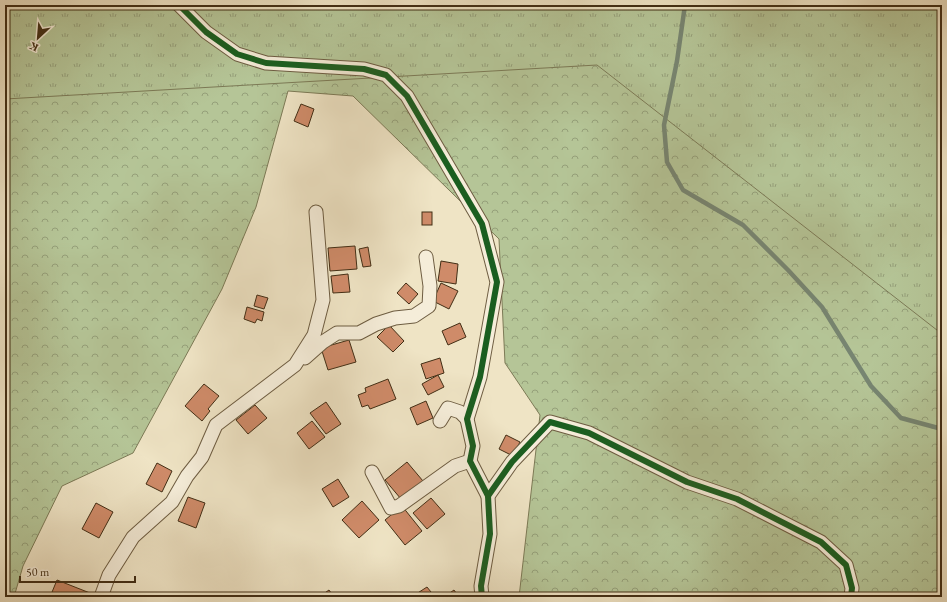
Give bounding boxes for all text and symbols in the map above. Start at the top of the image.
north arrow [18,18,58,58]
text: K [26,39,40,55]
scale bar [20,558,135,584]
text: 50 m [26,564,50,580]

